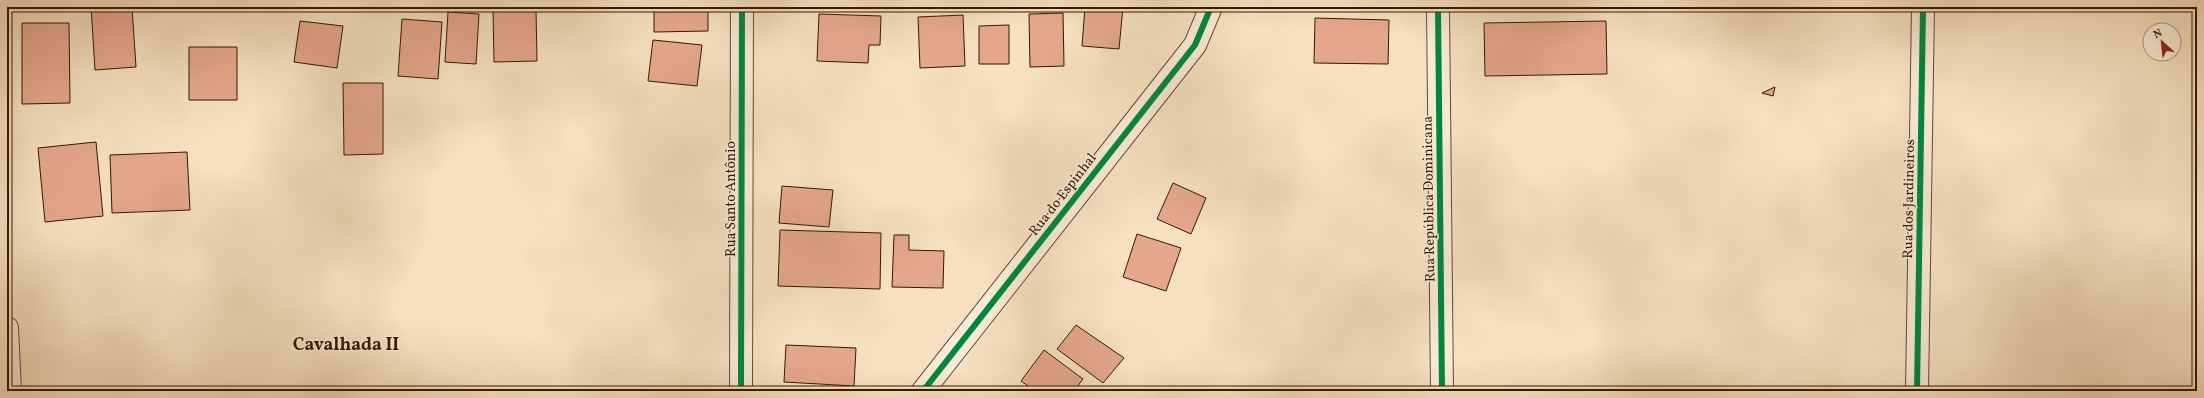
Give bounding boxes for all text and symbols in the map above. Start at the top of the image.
north arrow [2142,22,2182,62]
text: N [2151,26,2165,43]
street label: Rua República Dominicana [1419,116,1440,282]
street label: Rua dos Jardineiros [1899,139,1920,259]
street label: Rua Santo Antônio [722,141,741,257]
street label: Rua do Espinhal [1025,150,1101,240]
district label: Cavalhada II [293,333,399,358]

